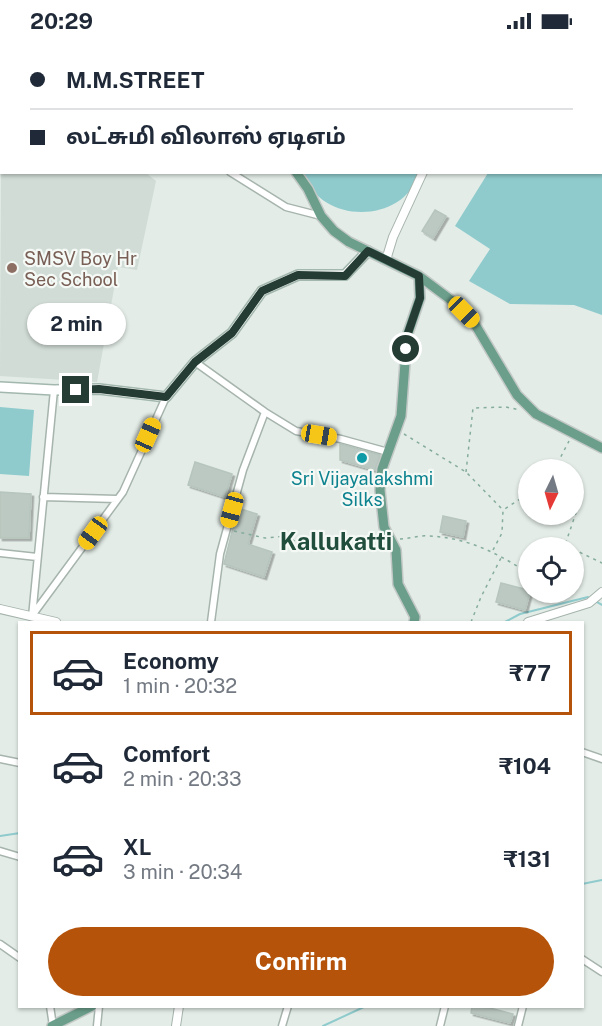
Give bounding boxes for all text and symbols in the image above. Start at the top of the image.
text: 20:29 [30,8,93,34]
text: M.M.STREET [66,67,205,93]
text: லட்சுமி விலாஸ் ஏடிஎம் [66,123,346,149]
place label: SMSV Boy Hr Sec School [24,248,137,290]
marker: SMSV Boy Hr Sec School [5,261,19,275]
car [445,293,483,331]
callout: 2 min [26,303,125,345]
text: 2 min [50,312,103,336]
route start [392,335,419,362]
route end [62,376,89,403]
car [132,415,164,455]
car [300,423,338,447]
marker: Sri Vijayalakshmi Silks [355,451,369,465]
north arrow [518,459,584,525]
map controls [518,459,584,603]
place label: Sri Vijayalakshmi Silks [291,468,433,510]
car [219,490,245,530]
car [75,513,111,553]
district label: Kallukatti [280,527,392,555]
button: locate [518,537,584,603]
icon: car [51,646,105,700]
text: Economy [123,648,219,674]
text: ₹77 [509,660,551,686]
text: 1 min · 20:32 [123,674,237,698]
icon: car [51,739,105,793]
text: Comfort [123,741,210,767]
text: ₹104 [499,753,551,779]
text: 2 min · 20:33 [123,767,242,791]
icon: car [51,832,105,886]
text: XL [123,834,151,860]
text: ₹131 [503,846,551,872]
text: 3 min · 20:34 [123,860,242,884]
button: Confirm [48,927,554,996]

